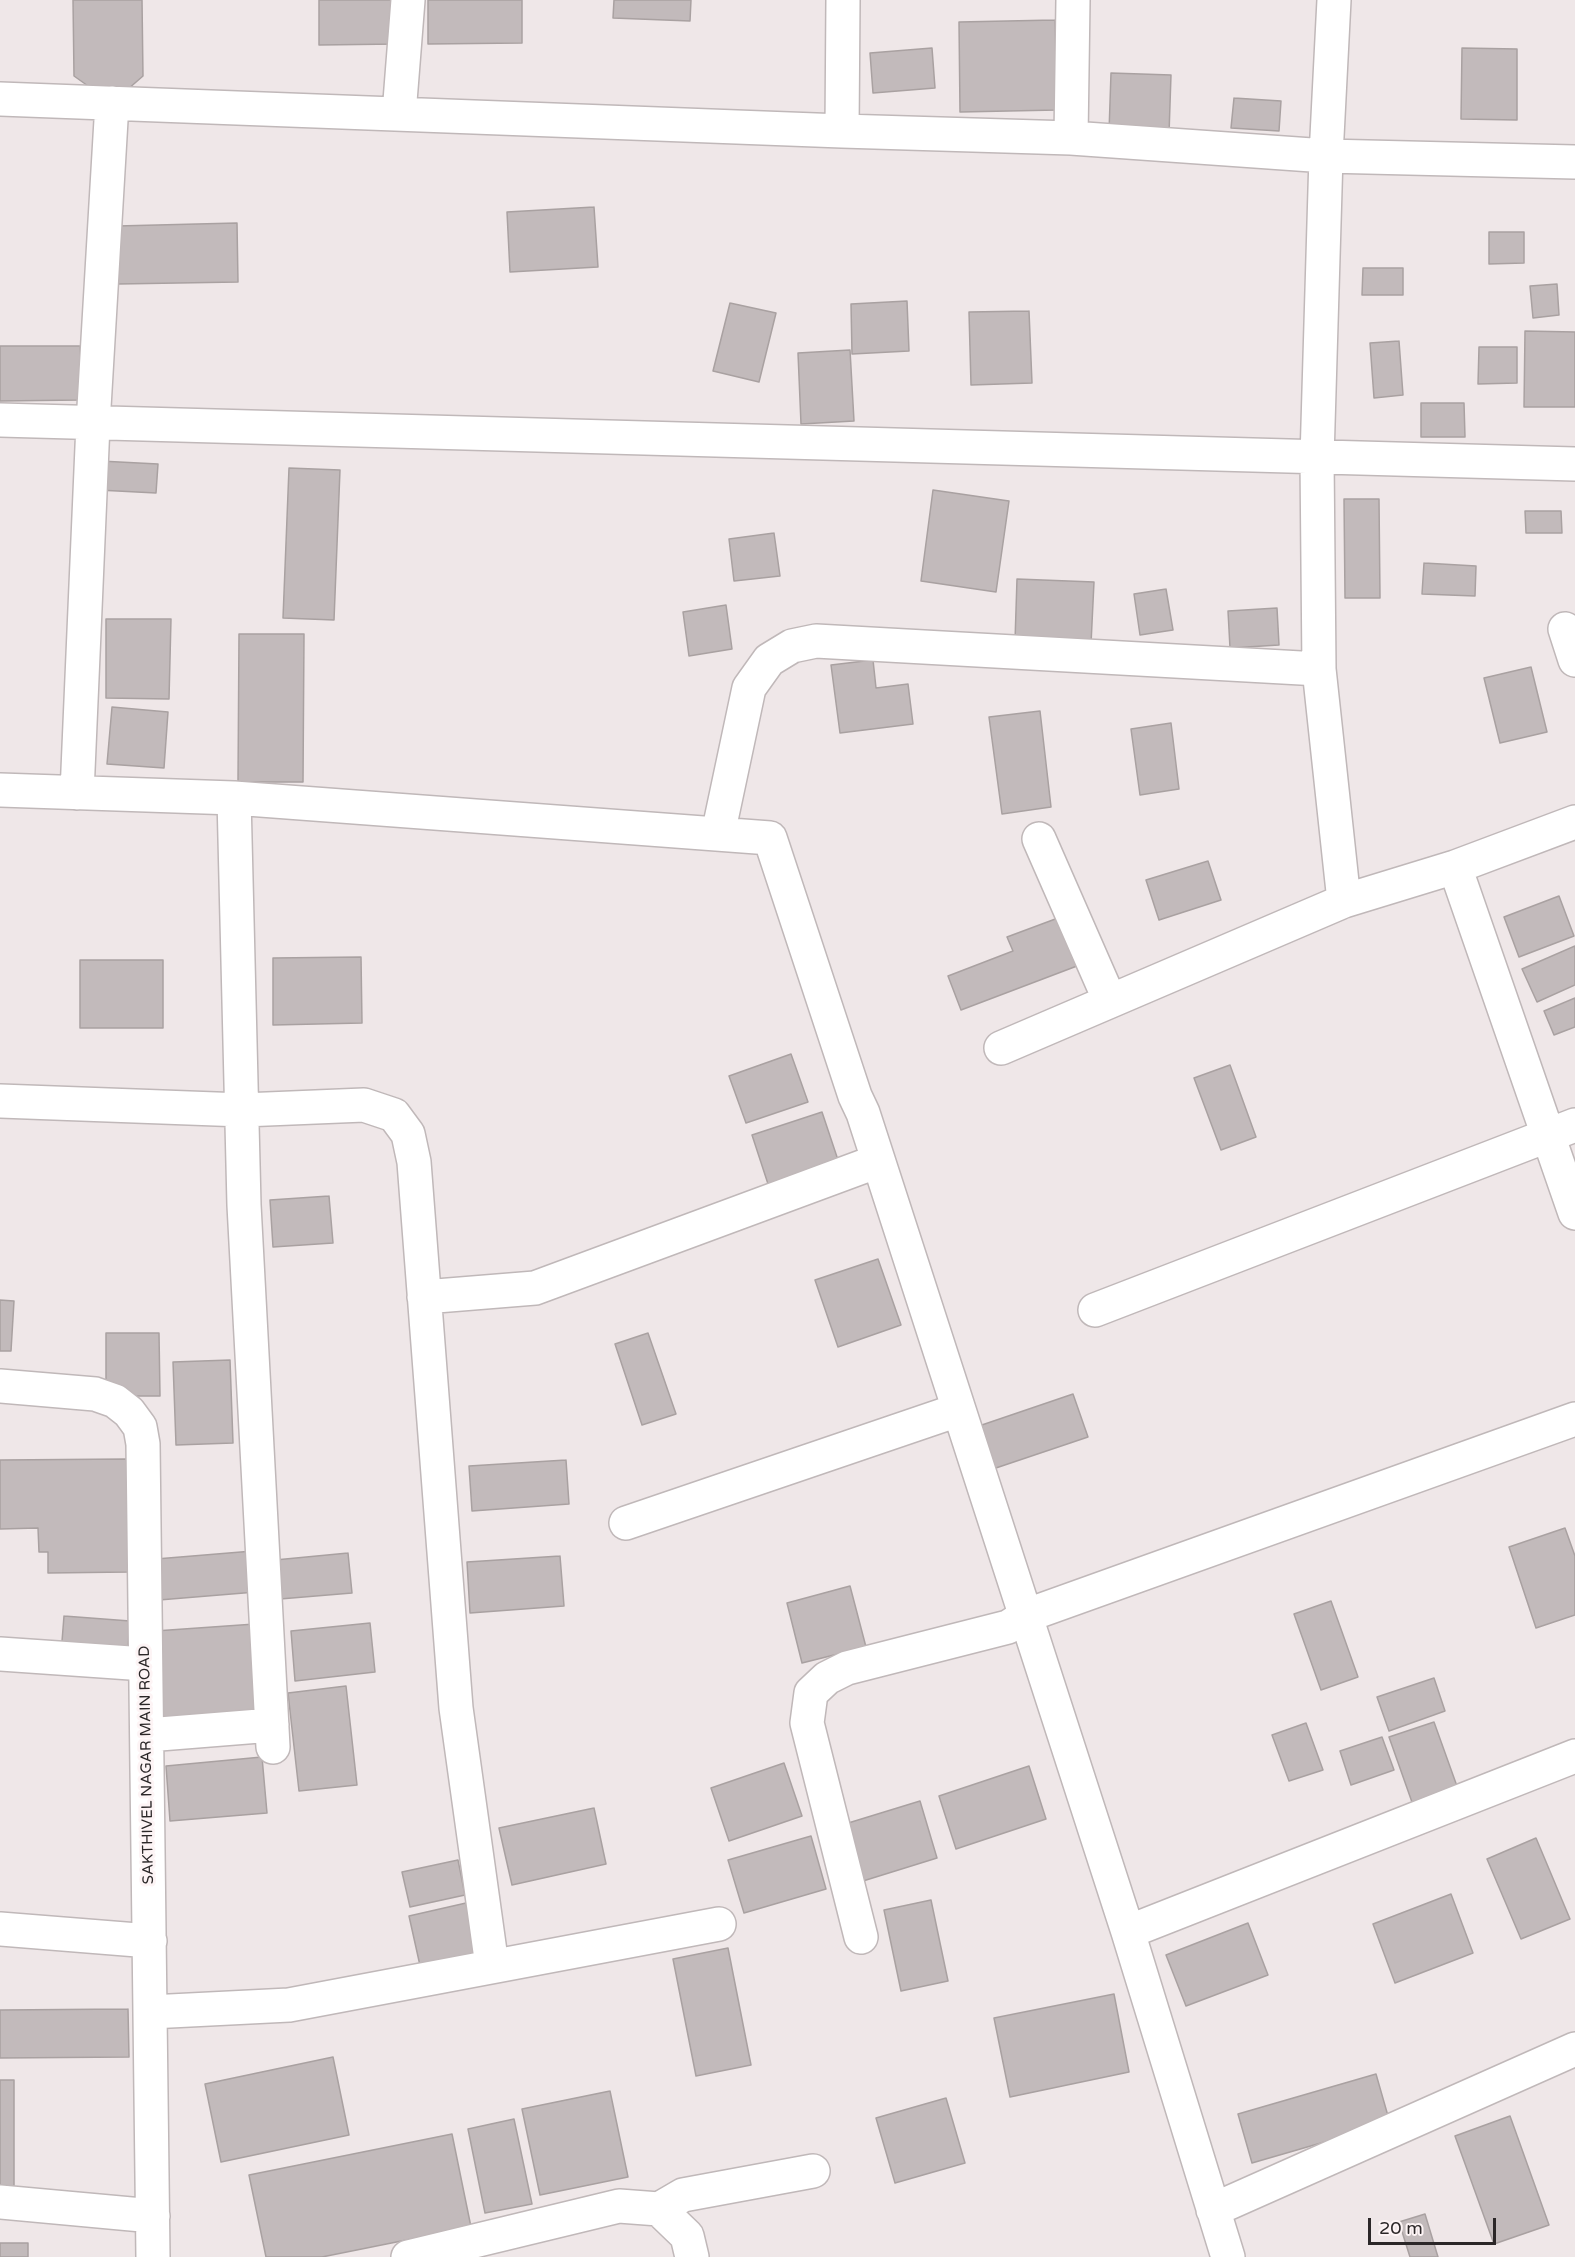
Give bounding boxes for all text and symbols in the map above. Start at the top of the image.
street label: SAKTHIVEL NAGAR MAIN ROAD [136,1645,158,1885]
scale bar [1371,2206,1498,2244]
text: 20 m [1379,2217,1423,2239]

